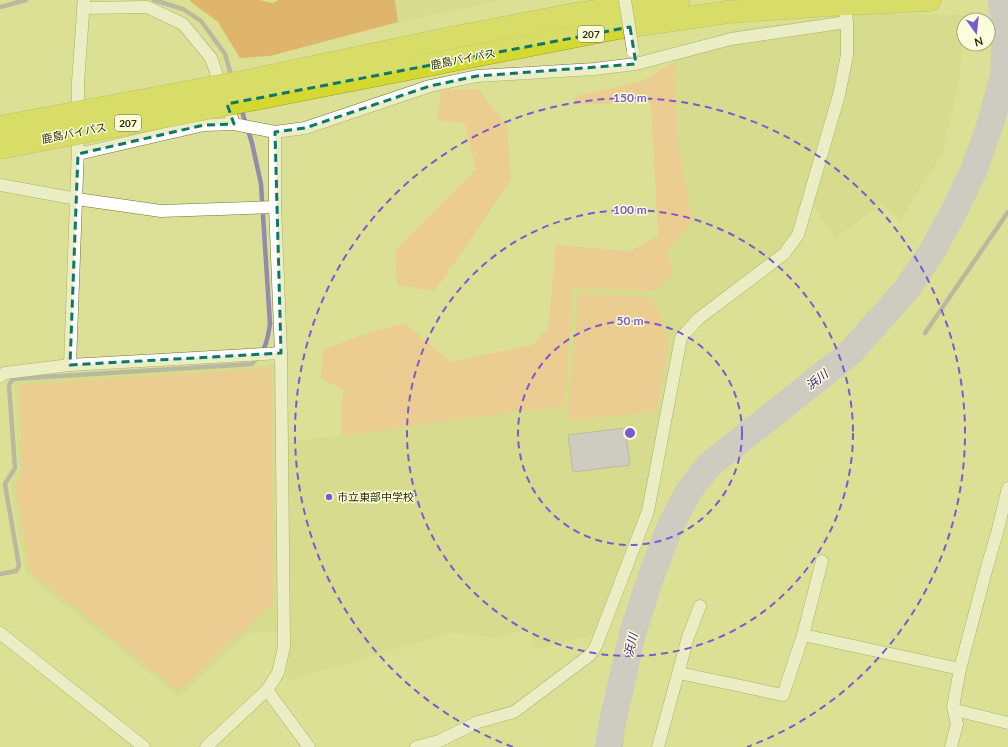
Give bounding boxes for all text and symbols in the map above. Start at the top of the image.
north arrow [956,12,996,52]
road number: 207 [578,26,604,42]
text: N [973,35,984,50]
street label: 鹿島バイパス [429,46,496,71]
text: 150 m [613,90,647,105]
road number: 207 [115,115,141,131]
street label: 鹿島バイパス [40,120,107,145]
text: 100 m [613,202,647,217]
text: 50 m [617,313,643,328]
water label: 浜川 [803,365,832,393]
centre of rings [623,426,637,440]
place label: 市立東部中学校 [337,490,414,503]
marker: 市立東部中学校 [324,492,334,502]
water label: 浜川 [621,630,641,658]

